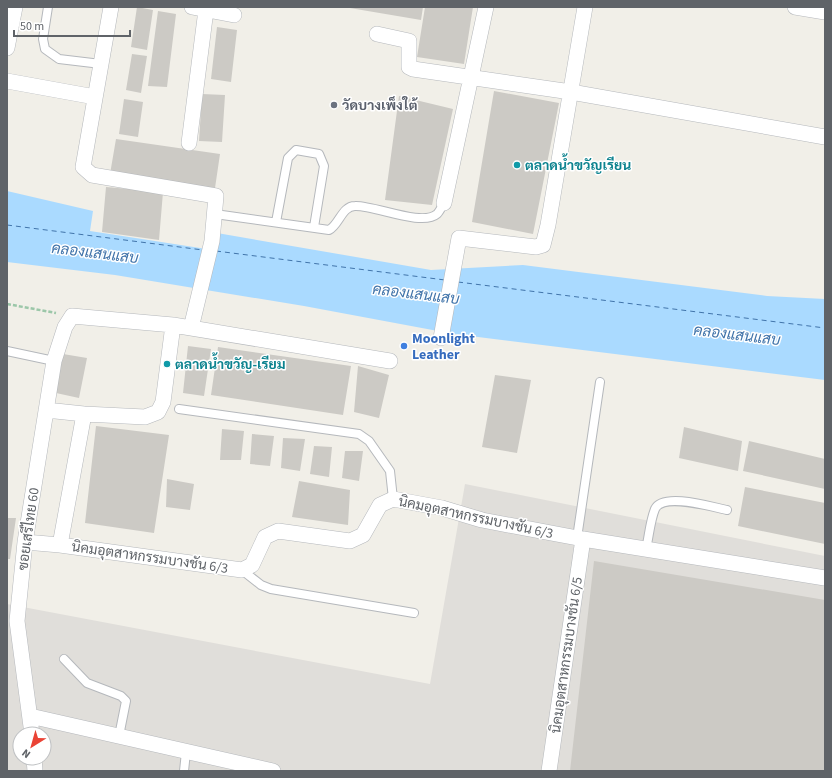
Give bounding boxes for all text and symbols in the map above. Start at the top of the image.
scale bar [14,12,130,38]
text: 50 m [20,18,44,35]
place label: วัดบางเพ็งใต้ [342,95,418,116]
marker: วัดบางเพ็งใต้ [329,100,339,110]
place label: ตลาดน้ำขวัญเรียน [525,153,631,176]
marker: ตลาดน้ำขวัญเรียน [512,160,522,170]
water label: คลองแสนแสบ [50,238,140,269]
water label: คลองแสนแสบ [371,279,461,310]
water label: คลองแสนแสบ [692,320,782,351]
place label: Moonlight Leather [412,329,476,365]
marker: Moonlight Leather [399,341,409,351]
place label: ตลาดน้ำขวัญ-เรียม [175,352,286,375]
marker: ตลาดน้ำขวัญ-เรียม [162,359,172,369]
street label: ซอยเสรีไทย 60 [13,486,45,572]
street label: นิคมอุตสาหกรรมบางชัน 6/3 [396,492,555,544]
street label: นิคมอุตสาหกรรมบางชัน 6/3 [70,537,229,579]
street label: นิคมอุตสาหกรรมบางชัน 6/5 [546,576,588,735]
north arrow [12,726,52,766]
text: N [19,745,34,762]

